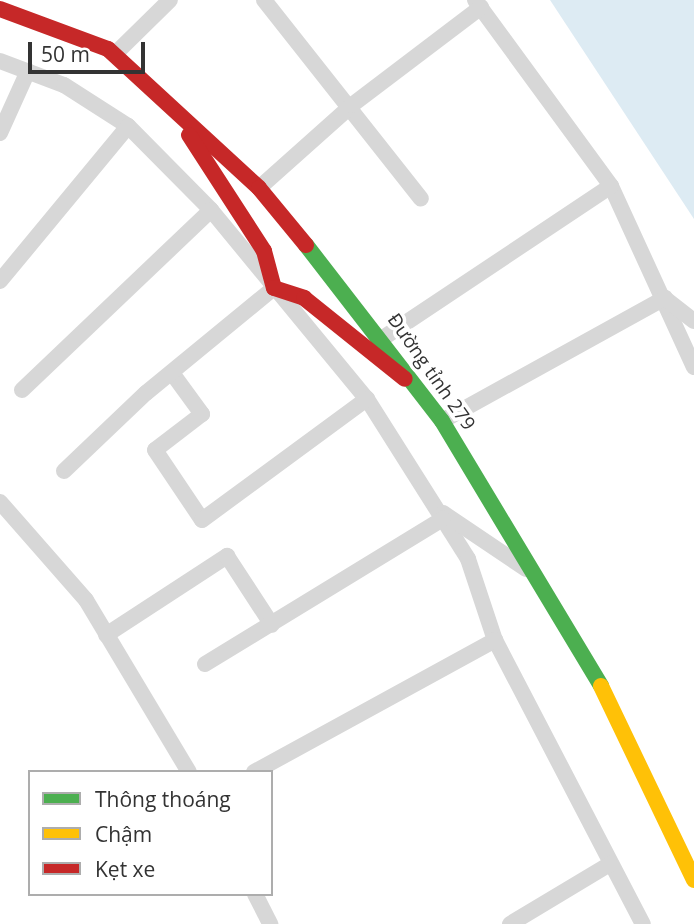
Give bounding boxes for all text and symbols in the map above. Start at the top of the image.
scale bar [32,28,149,72]
text: 50 m [41,40,90,68]
street label: Đường tỉnh 279 [382,309,480,435]
legend [28,770,273,896]
text: Thông thoáng [95,785,231,813]
text: Chậm [95,820,152,848]
text: Kẹt xe [95,855,155,883]

